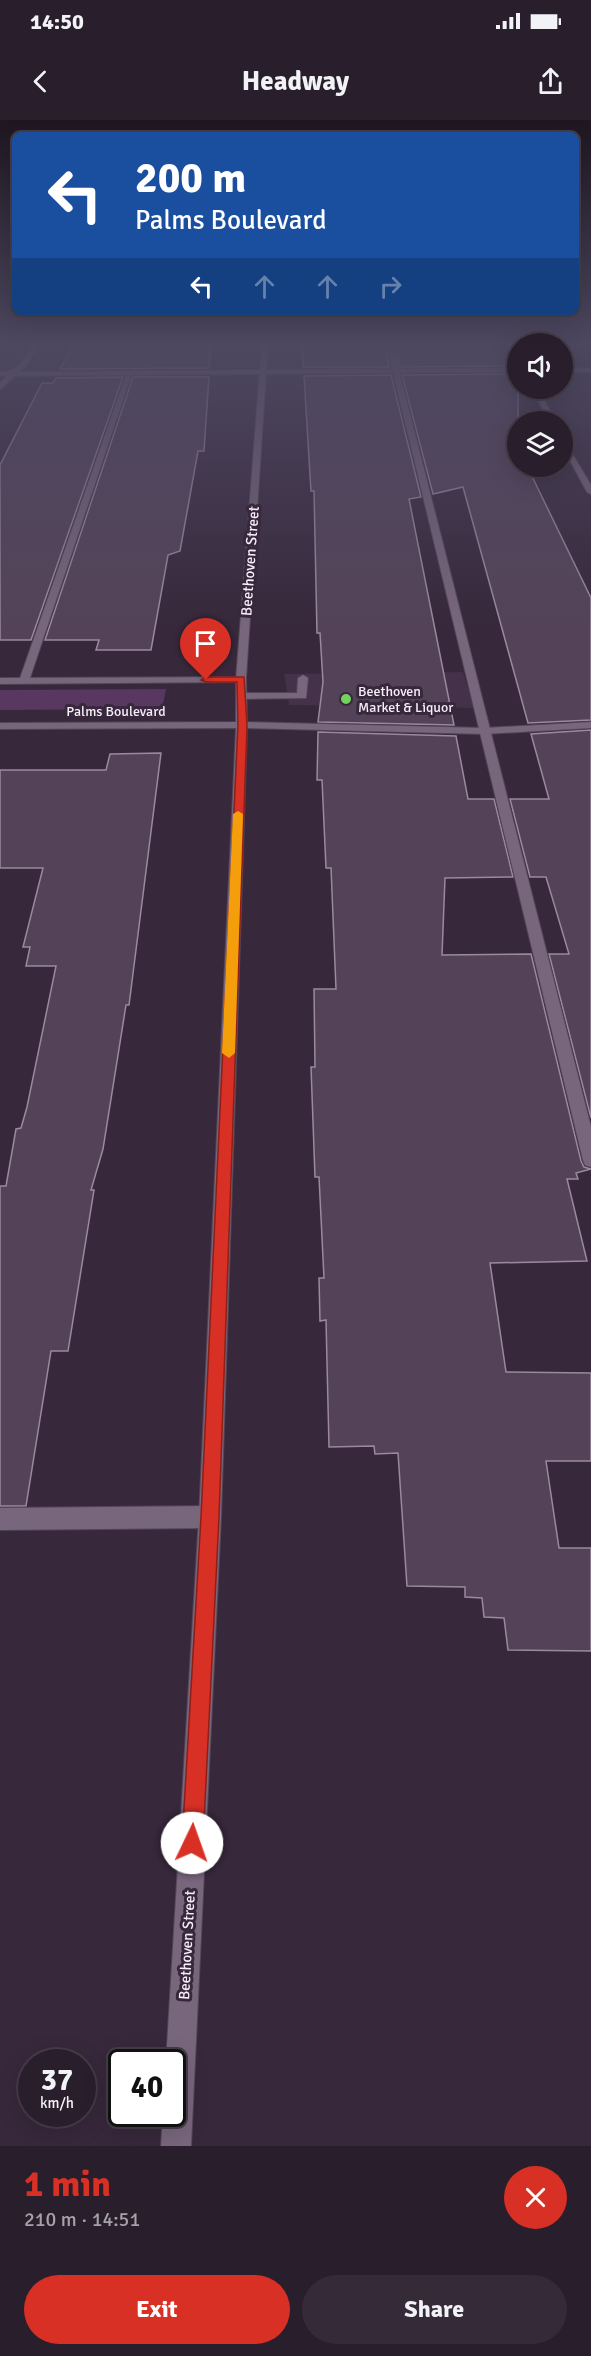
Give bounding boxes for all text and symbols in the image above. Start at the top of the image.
text: 14:50 [30,8,84,35]
icon: back [24,65,57,98]
text: Headway [242,65,349,98]
icon: share [534,65,567,98]
text: 200 m [135,153,246,204]
icon: left [36,156,114,234]
text: Palms Boulevard [135,204,327,237]
icon: left [185,270,218,303]
icon: ahead [248,270,281,303]
icon: ahead [311,270,344,303]
icon: right [374,270,407,303]
map controls [507,333,573,477]
button: sound [507,333,573,399]
button: layers [507,411,573,477]
street label: Beethoven Street [237,506,263,616]
pin [180,618,231,680]
icon: arrive [189,627,222,660]
place label: Beethoven Market & Liquor [358,683,454,716]
marker: Beethoven Market & Liquor [339,692,353,706]
street label: Palms Boulevard [66,703,166,720]
position arrow [160,1811,224,1875]
street label: Beethoven Street [175,1890,199,2000]
speed limit sign: 40 [108,2049,186,2127]
text: 37 [41,2062,73,2099]
text: km/h [40,2094,74,2112]
text: 1 min [24,2162,111,2207]
button: close [504,2166,567,2229]
text: 210 m · 14:51 [24,2207,140,2232]
button: Exit [24,2275,290,2344]
button: Share [302,2275,567,2344]

